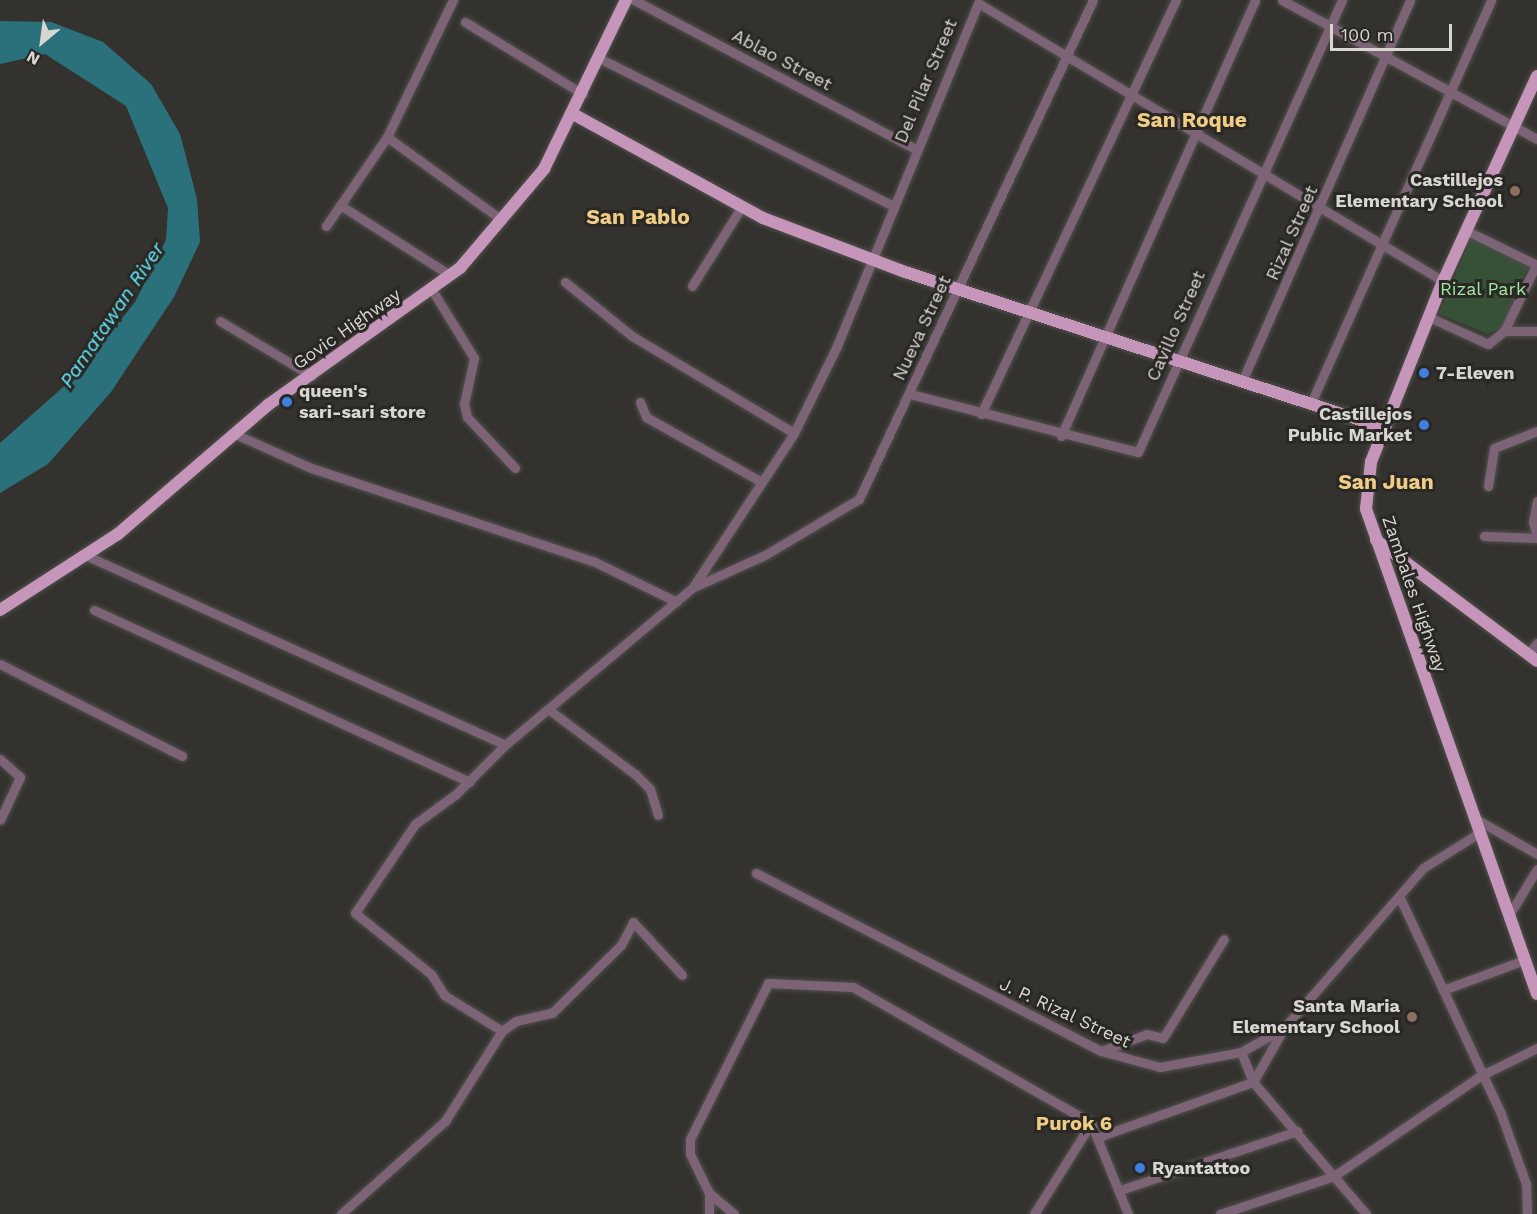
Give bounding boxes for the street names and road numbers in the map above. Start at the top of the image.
street label: Del Pilar Street [890,15,962,147]
street label: Ablao Street [728,25,836,95]
street label: Rizal Street [1261,182,1323,284]
street label: Cavillo Street [1142,267,1210,385]
street label: Nueva Street [888,272,956,384]
street label: Govic Highway [289,284,405,374]
street label: Zambales Highway [1377,513,1451,675]
street label: J. P. Rizal Street [996,973,1134,1053]

